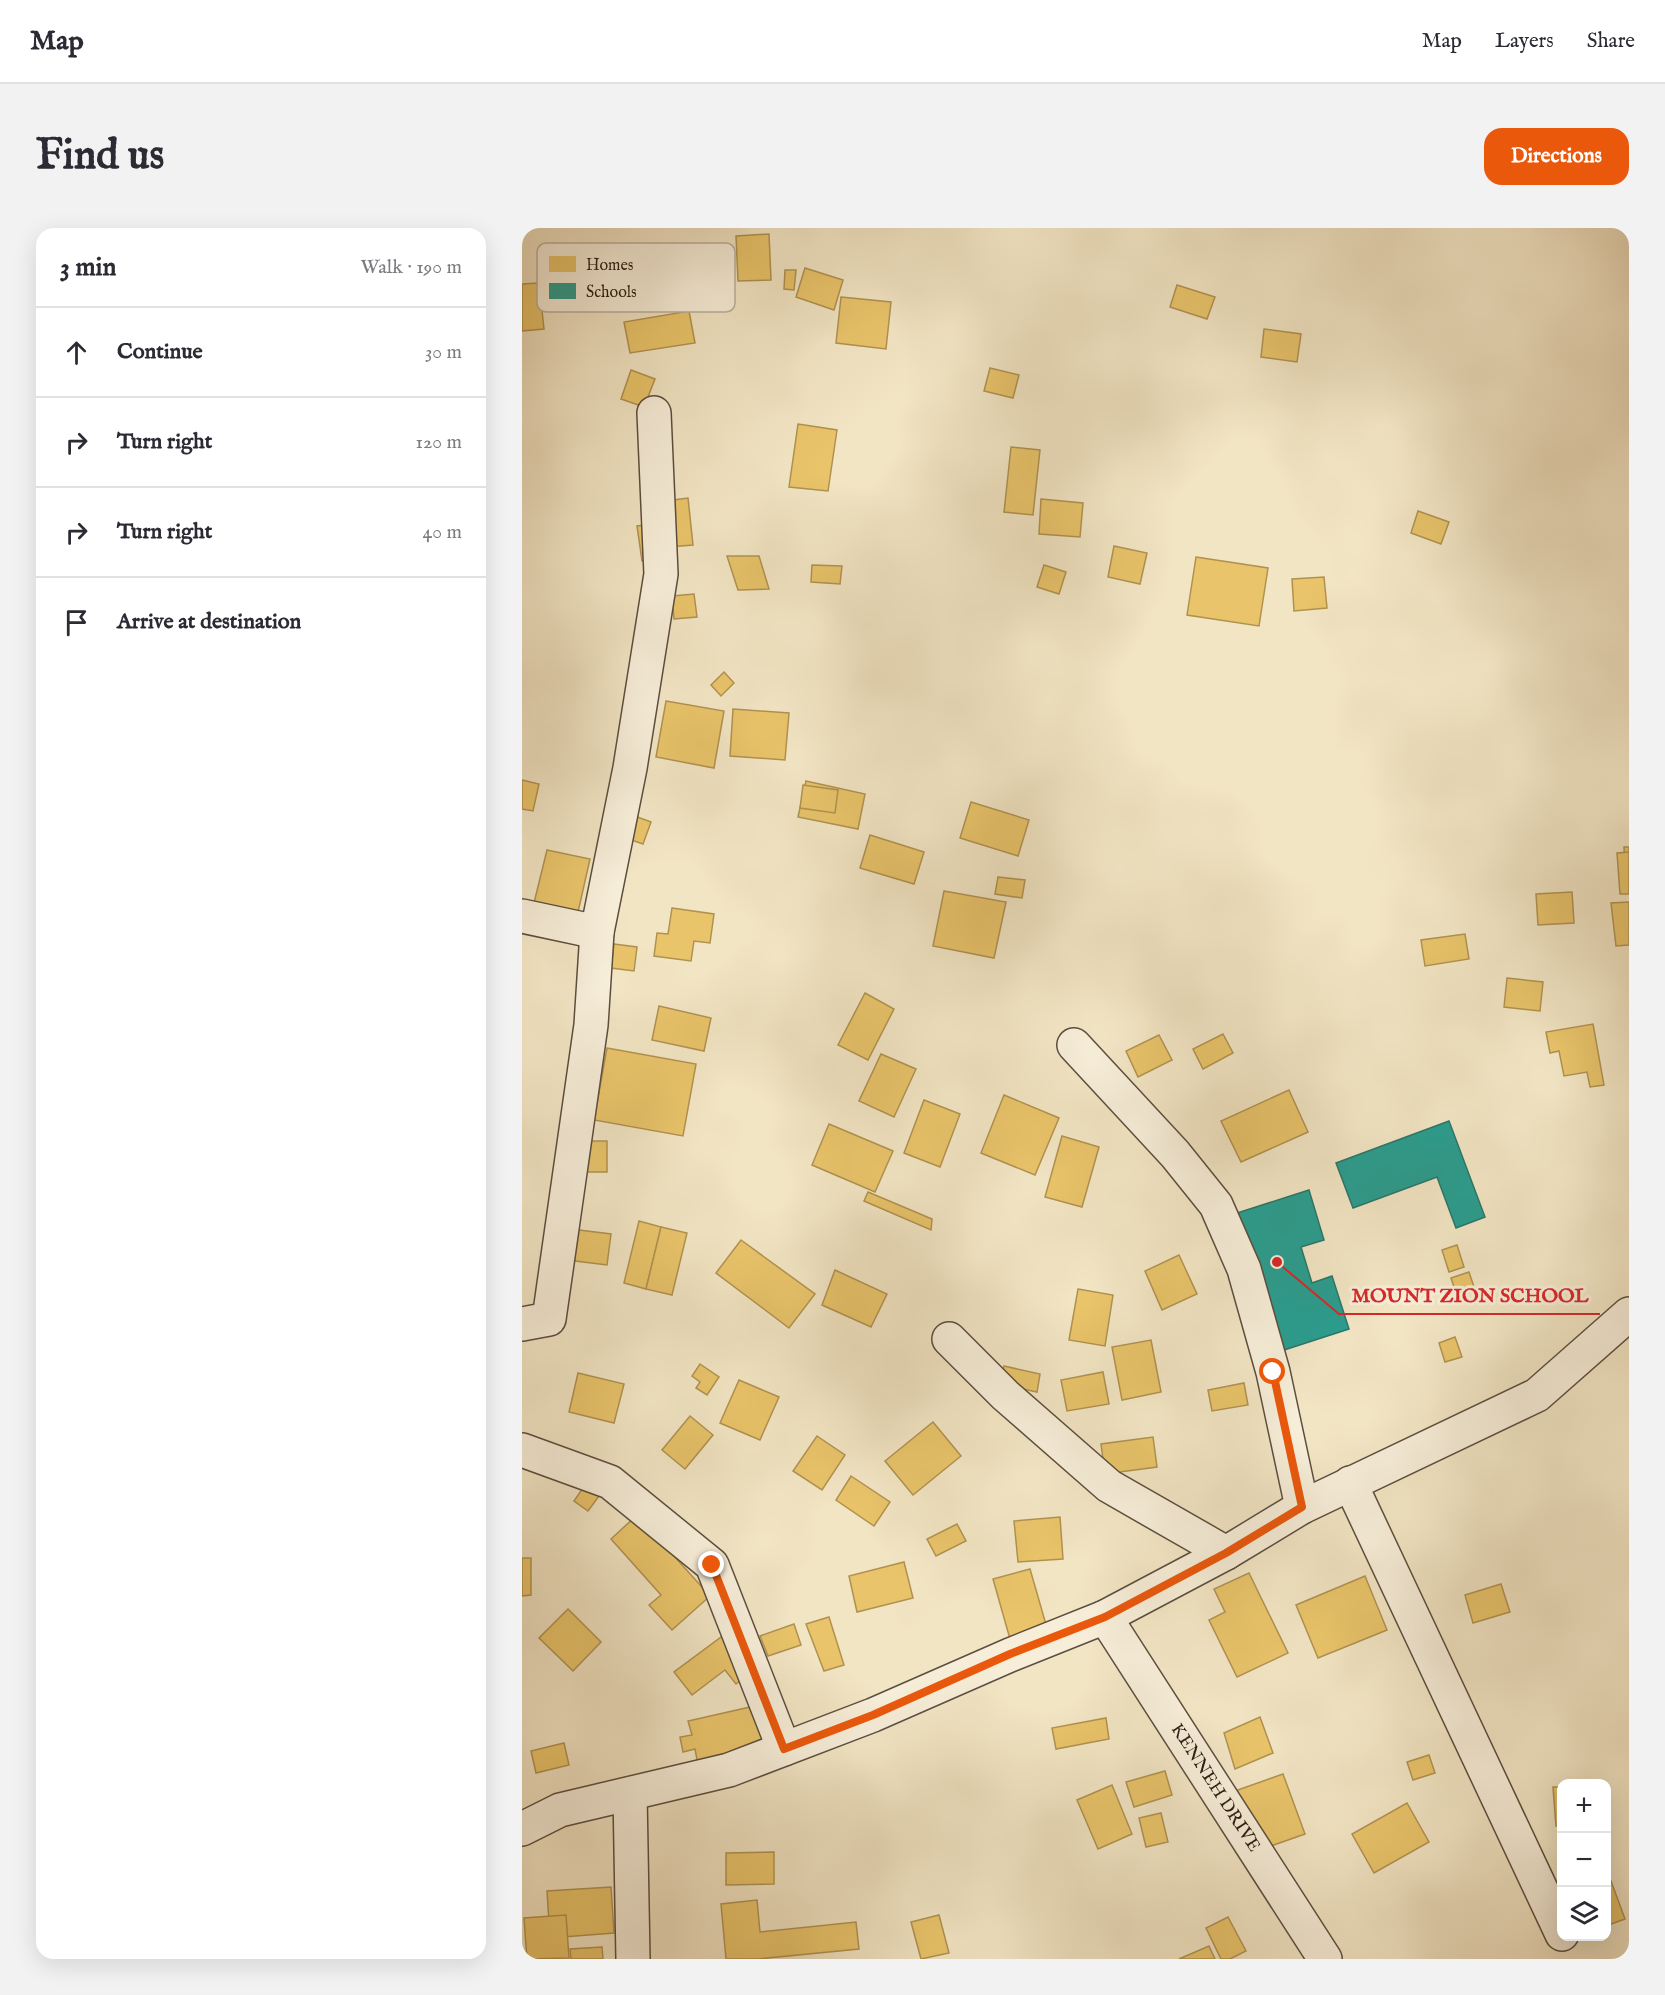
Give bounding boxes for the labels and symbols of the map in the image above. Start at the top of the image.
legend [537,243,735,312]
text: Homes [586,256,634,276]
text: Schools [586,283,637,303]
callout: MOUNT ZION SCHOOL [1339,1276,1600,1314]
text: MOUNT ZION SCHOOL [1351,1284,1589,1309]
route start [1259,1358,1285,1384]
route end [698,1551,724,1577]
street label: KENNEH DRIVE [1165,1720,1265,1856]

